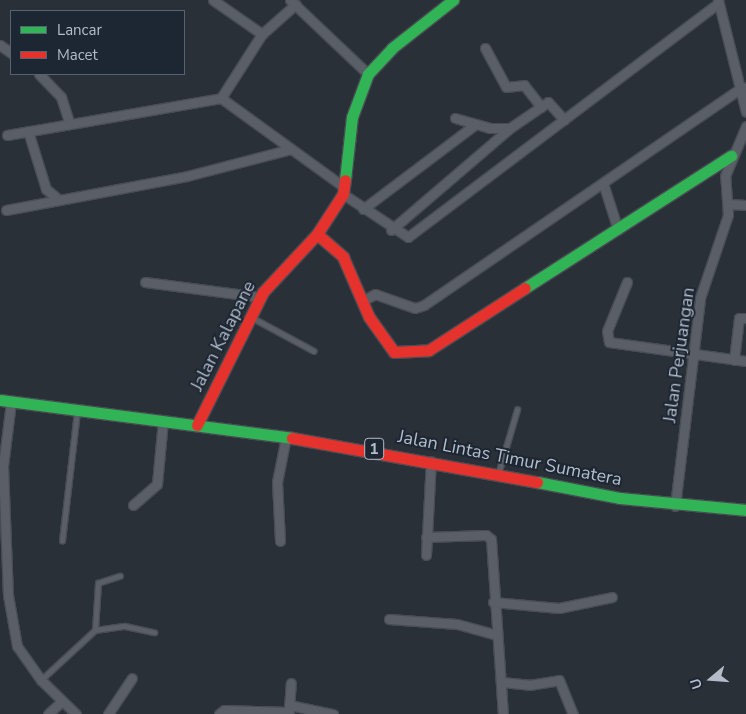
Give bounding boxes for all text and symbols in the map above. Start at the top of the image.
legend [10,10,185,75]
text: Lancar [57,20,102,40]
text: Macet [57,45,98,65]
street label: Jalan Kalapane [186,277,260,395]
street label: Jalan Perjuangan [659,286,699,424]
street label: Jalan Lintas Timur Sumatera [396,426,624,490]
road number: 1 [364,436,384,462]
north arrow [686,654,736,704]
text: U [686,676,707,692]

